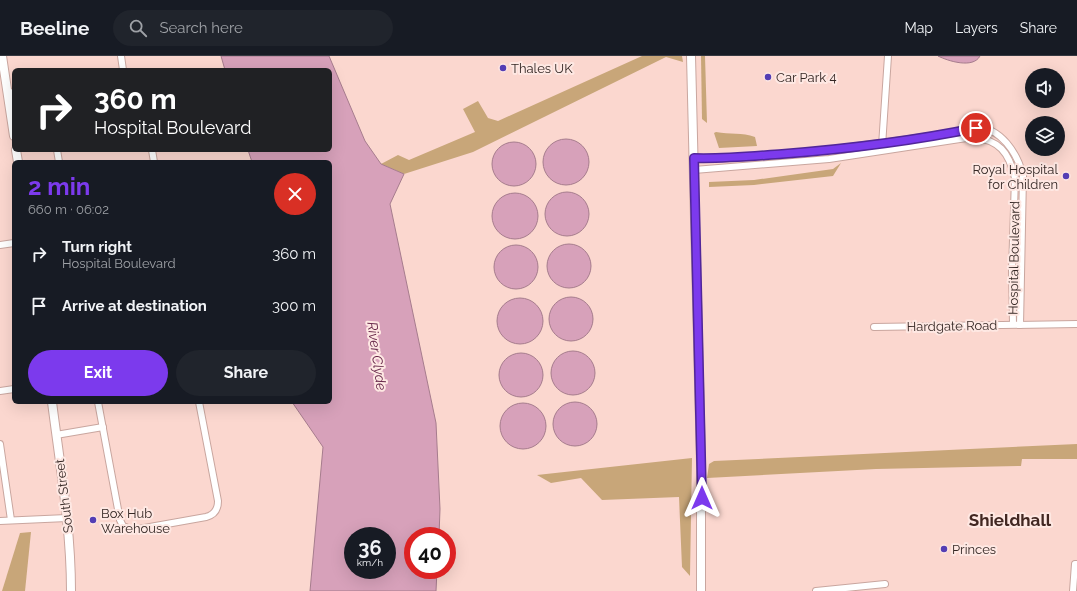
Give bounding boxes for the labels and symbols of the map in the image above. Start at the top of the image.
place label: Thales UK [511,61,573,76]
marker: Thales UK [498,63,508,73]
place label: Car Park 4 [776,70,837,85]
marker: Car Park 4 [763,72,773,82]
pin [959,111,993,145]
place label: Royal Hospital for Children [972,162,1058,192]
marker: Royal Hospital for Children [1061,171,1071,181]
street label: Hospital Boulevard [1006,201,1022,315]
street label: Hardgate Road [907,318,997,334]
water label: River Clyde [364,321,390,392]
street label: South Street [52,457,76,534]
position arrow [681,477,723,519]
place label: Box Hub Warehouse [101,506,170,536]
district label: Shieldhall [969,510,1052,530]
marker: Box Hub Warehouse [88,515,98,525]
speed limit sign: 40 [404,527,456,579]
place label: Princes [952,542,996,557]
marker: Princes [939,544,949,554]

